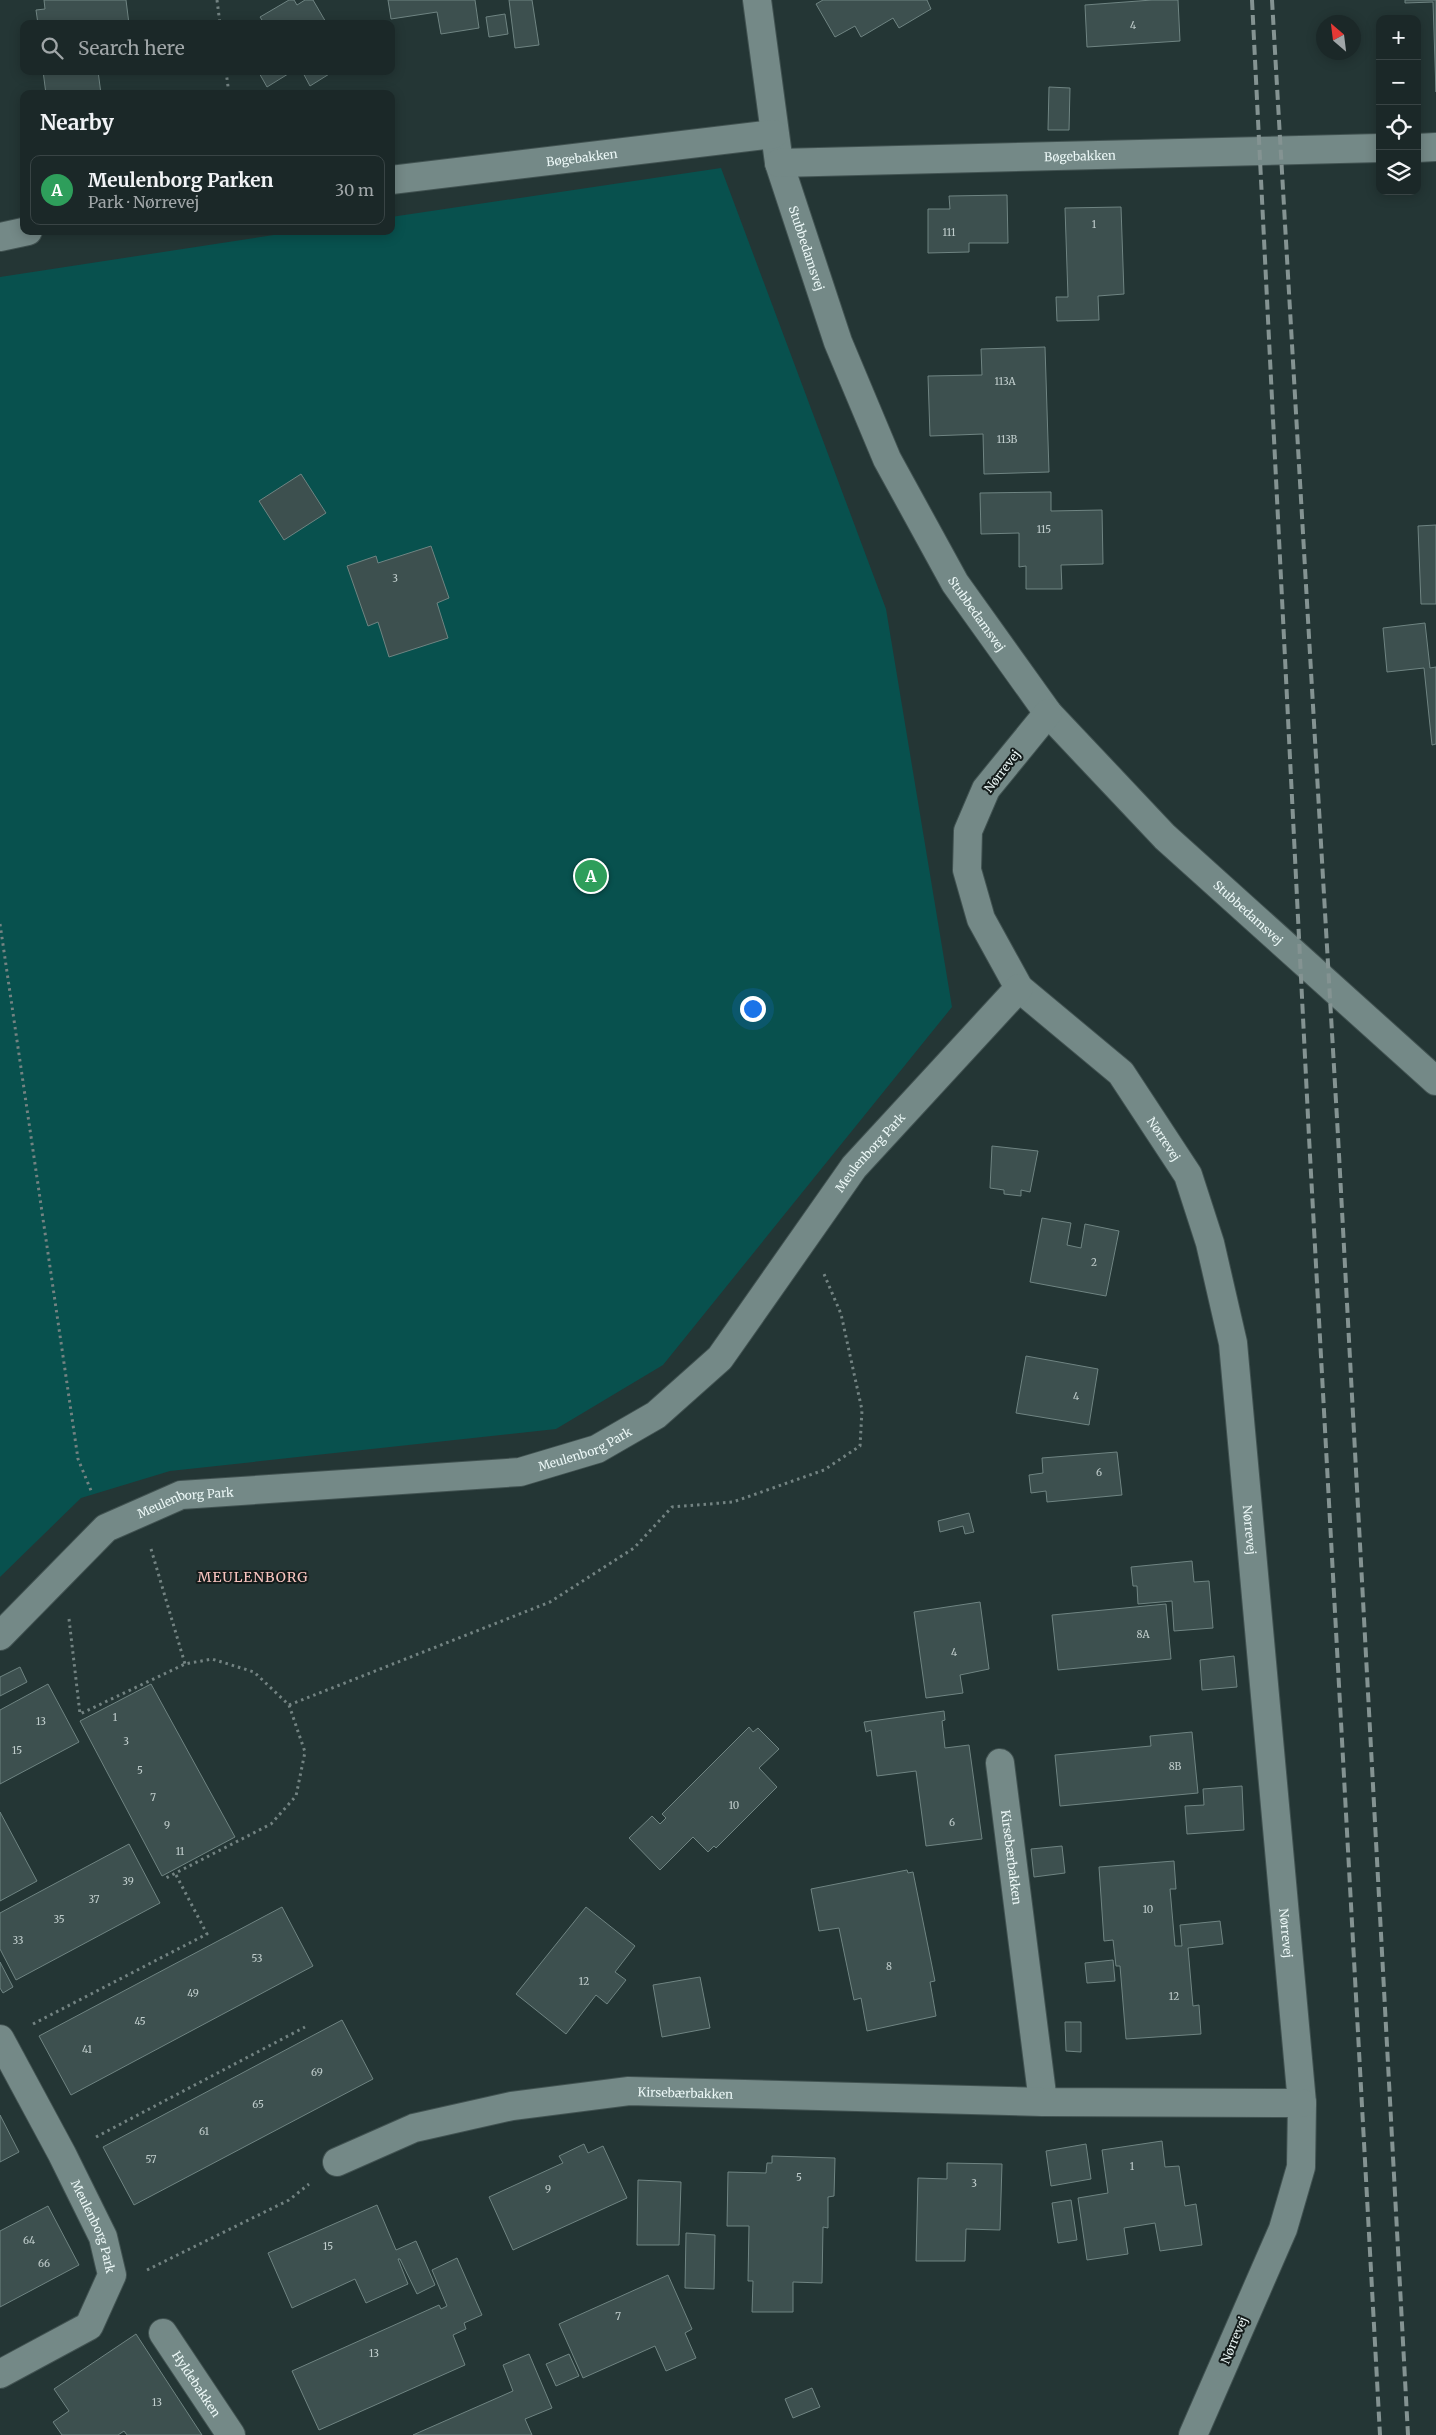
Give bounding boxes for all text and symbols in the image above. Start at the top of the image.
north arrow [1316,15,1361,60]
map controls [1376,15,1421,195]
button: + [1376,15,1421,60]
house number: 4 [1130,19,1136,32]
search box [20,20,395,75]
icon: search [38,34,66,62]
text: Search here [78,36,185,60]
button: − [1376,60,1421,105]
button: locate [1376,105,1421,150]
text: Nearby [40,109,114,136]
street label: Bøgebakken [545,145,618,169]
street label: Bøgebakken [1044,147,1116,164]
button: layers [1376,150,1421,195]
text: Meulenborg Parken [88,168,273,192]
text: A [51,180,63,200]
text: 30 m [335,180,374,200]
text: Park · Nørrevej [88,192,199,212]
street label: Stubbedamsvej [786,204,828,292]
house number: 1 [1092,218,1097,231]
house number: 111 [943,226,956,239]
house number: 113A [994,375,1016,388]
house number: 113B [997,433,1018,446]
house number: 115 [1037,523,1051,536]
house number: 3 [392,572,398,585]
street label: Stubbedamsvej [945,574,1009,654]
street label: Nørrevej [981,747,1023,795]
pin: A [575,857,607,895]
street label: Stubbedamsvej [1211,877,1286,947]
your location [740,996,766,1022]
street label: Meulenborg Park [832,1109,908,1195]
street label: Nørrevej [1144,1114,1184,1164]
house number: 2 [1091,1256,1097,1269]
house number: 4 [1073,1390,1079,1403]
street label: Meulenborg Park [536,1423,634,1474]
house number: 6 [1096,1466,1102,1479]
street label: Meulenborg Park [135,1484,234,1521]
street label: Nørrevej [1240,1504,1260,1555]
district label: MEULENBORG [198,1568,308,1586]
house number: 8A [1137,1628,1150,1641]
house number: 4 [951,1646,957,1659]
house number: 1 [113,1711,118,1724]
house number: 13 [36,1715,46,1728]
house number: 3 [123,1735,129,1748]
house number: 15 [12,1744,22,1757]
house number: 8B [1169,1760,1182,1773]
house number: 5 [137,1764,143,1777]
house number: 7 [150,1791,156,1804]
house number: 10 [729,1799,739,1812]
street label: Kirsebærbakken [999,1809,1025,1906]
house number: 6 [949,1816,955,1829]
house number: 9 [164,1819,170,1832]
house number: 11 [176,1845,185,1858]
house number: 39 [122,1875,134,1888]
house number: 37 [88,1893,100,1906]
house number: 10 [1143,1903,1153,1916]
street label: Nørrevej [1277,1908,1296,1959]
house number: 35 [53,1913,65,1926]
house number: 33 [13,1934,24,1947]
house number: 53 [251,1952,263,1965]
house number: 8 [886,1960,892,1973]
house number: 12 [579,1975,589,1988]
house number: 49 [187,1987,199,2000]
house number: 12 [1169,1990,1179,2003]
house number: 45 [134,2015,146,2028]
house number: 41 [82,2043,92,2056]
house number: 69 [311,2066,323,2079]
street label: Kirsebærbakken [638,2084,733,2101]
house number: 65 [252,2098,264,2111]
house number: 61 [199,2125,209,2138]
house number: 57 [145,2153,157,2166]
house number: 1 [1130,2160,1135,2173]
house number: 5 [796,2171,802,2184]
street label: Meulenborg Park [68,2177,119,2275]
house number: 3 [971,2177,977,2190]
house number: 9 [545,2183,551,2196]
house number: 64 [23,2234,35,2247]
house number: 15 [323,2240,333,2253]
house number: 66 [38,2257,50,2270]
house number: 7 [615,2310,621,2323]
street label: Nørrevej [1217,2314,1251,2366]
house number: 13 [369,2347,379,2360]
street label: Hyldebakken [169,2348,224,2420]
house number: 13 [152,2396,162,2409]

